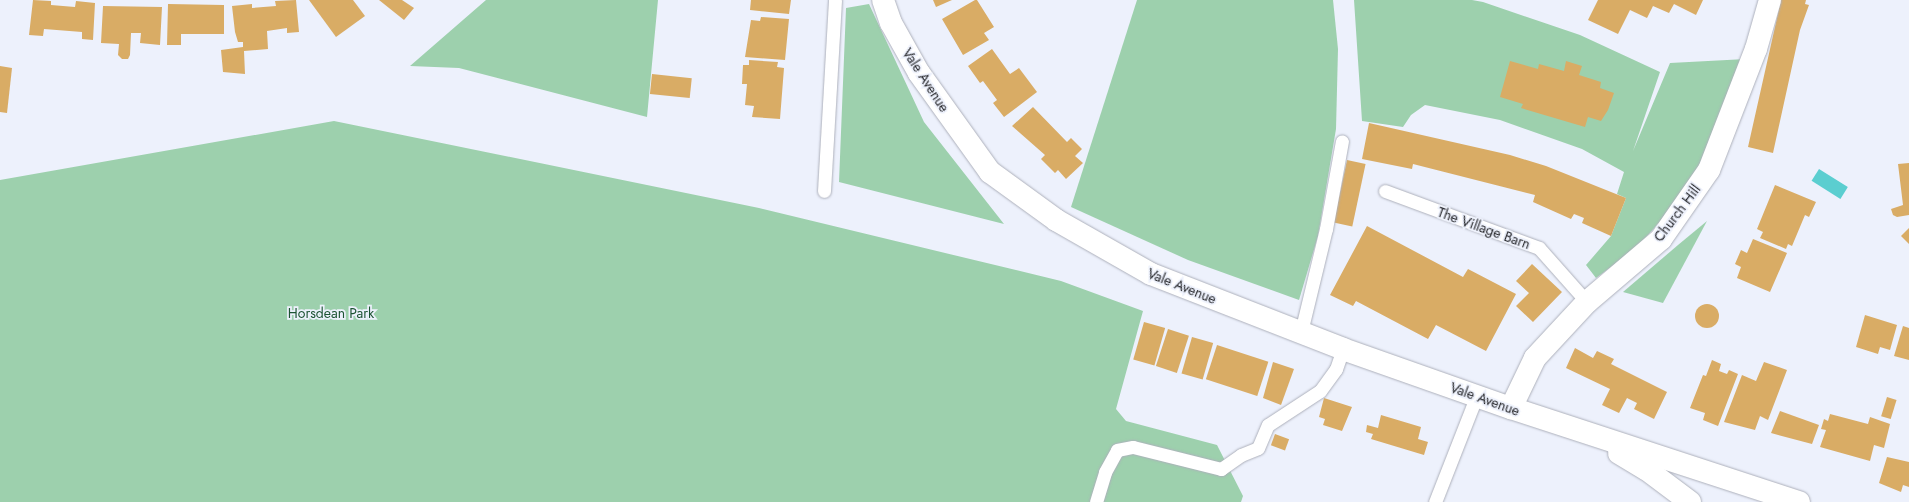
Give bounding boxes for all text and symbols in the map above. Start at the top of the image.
street label: Vale Avenue [899,45,953,115]
street label: Church Hill [1650,181,1704,245]
street label: The Village Barn [1435,203,1533,253]
street label: Vale Avenue [1145,265,1219,307]
park label: Horsdean Park [288,305,374,321]
street label: Vale Avenue [1448,379,1522,419]

